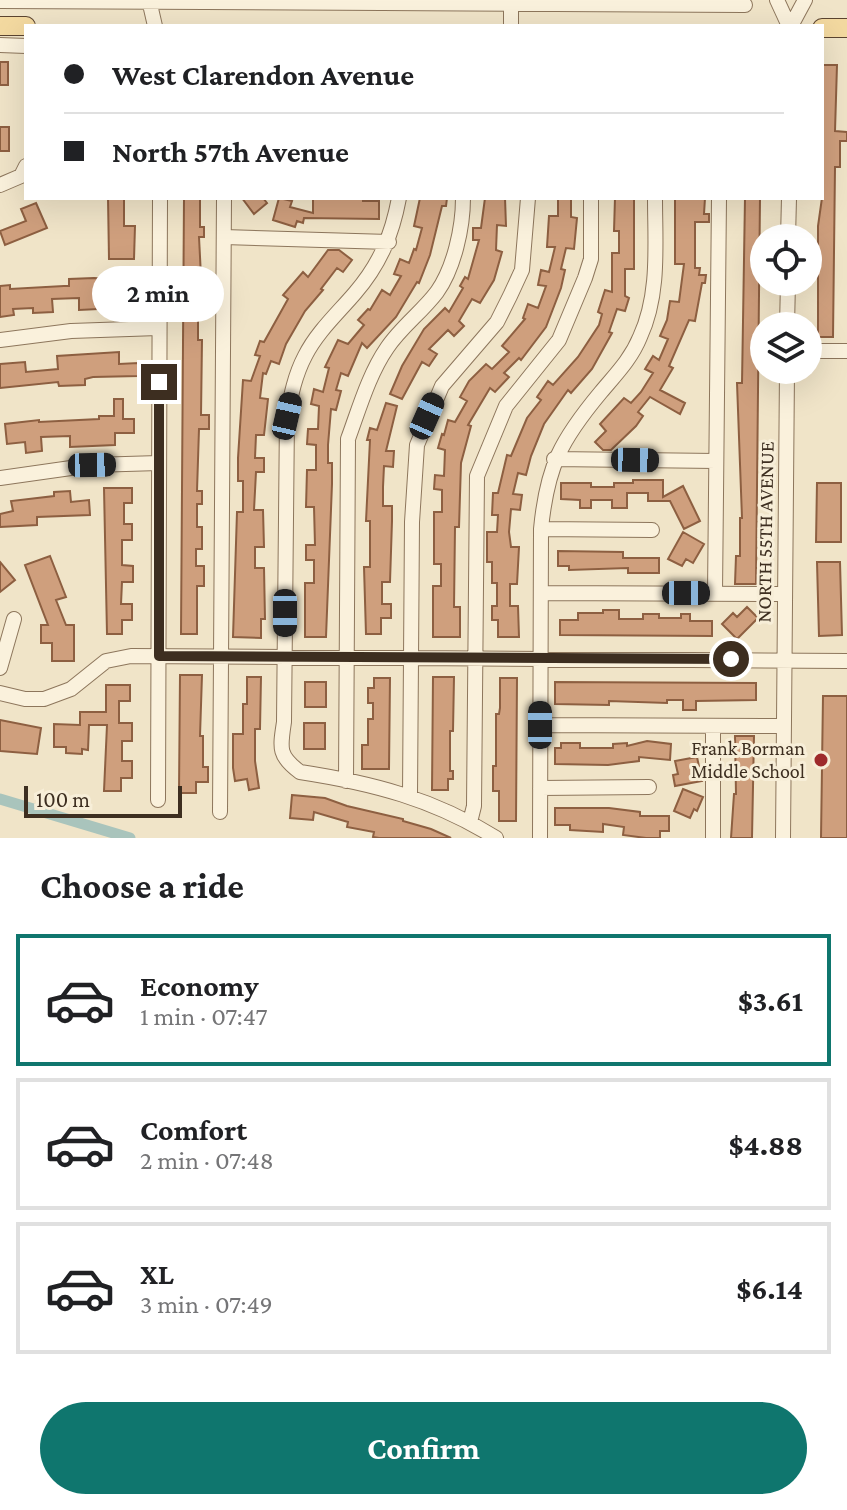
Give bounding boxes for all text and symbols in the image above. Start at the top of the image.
text: West Clarendon Avenue [112,58,414,91]
text: North 57th Avenue [112,135,349,168]
map controls [750,224,822,384]
button: locate [750,224,822,296]
callout: 2 min [93,266,225,322]
text: 2 min [127,279,189,308]
button: layers [750,312,822,384]
route end [141,364,177,400]
car [406,389,448,443]
car [270,390,304,442]
street label: NORTH 55TH AVENUE [752,441,778,623]
car [611,448,659,472]
car [68,453,116,477]
car [662,581,710,605]
car [273,589,297,637]
route start [713,641,749,677]
car [528,701,552,749]
place label: Frank Borman Middle School [691,737,805,782]
marker: Frank Borman Middle School [812,751,830,769]
scale bar [24,782,182,818]
text: 100 m [36,787,90,812]
text: Choose a ride [40,866,244,906]
icon: car [44,964,116,1036]
text: Economy [140,969,259,1002]
text: $3.61 [738,984,803,1017]
text: 1 min · 07:47 [140,1002,267,1031]
icon: car [44,1108,116,1180]
text: Comfort [140,1113,247,1146]
text: $4.88 [729,1128,803,1161]
text: 2 min · 07:48 [140,1146,274,1175]
icon: car [44,1252,116,1324]
text: XL [140,1257,174,1290]
text: $6.14 [736,1272,803,1305]
text: 3 min · 07:49 [140,1290,273,1319]
button: Confirm [40,1402,807,1494]

